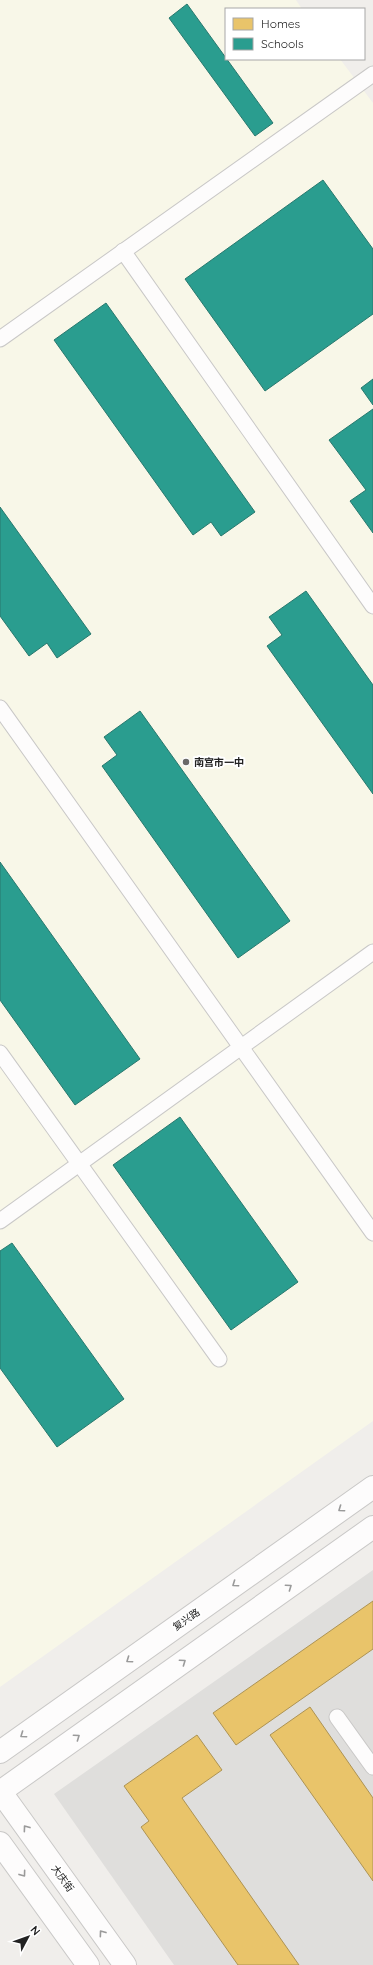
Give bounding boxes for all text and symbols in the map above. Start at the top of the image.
legend [225,8,365,60]
text: Homes [261,16,301,31]
text: Schools [261,36,304,51]
place label: 南宫市一中 [194,756,244,769]
marker: 南宫市一中 [181,757,191,767]
one-way arrow [339,1504,346,1511]
one-way arrow [233,1580,240,1587]
one-way arrow [285,1585,292,1592]
street label: 复兴路 [170,1605,202,1633]
one-way arrow [127,1655,134,1662]
one-way arrow [179,1660,186,1667]
one-way arrow [21,1730,28,1737]
one-way arrow [73,1735,80,1742]
one-way arrow [24,1825,31,1832]
street label: 大庆街 [49,1862,77,1894]
one-way arrow [18,1870,25,1877]
north arrow [8,1917,48,1957]
text: N [28,1923,43,1938]
one-way arrow [100,1931,107,1938]

